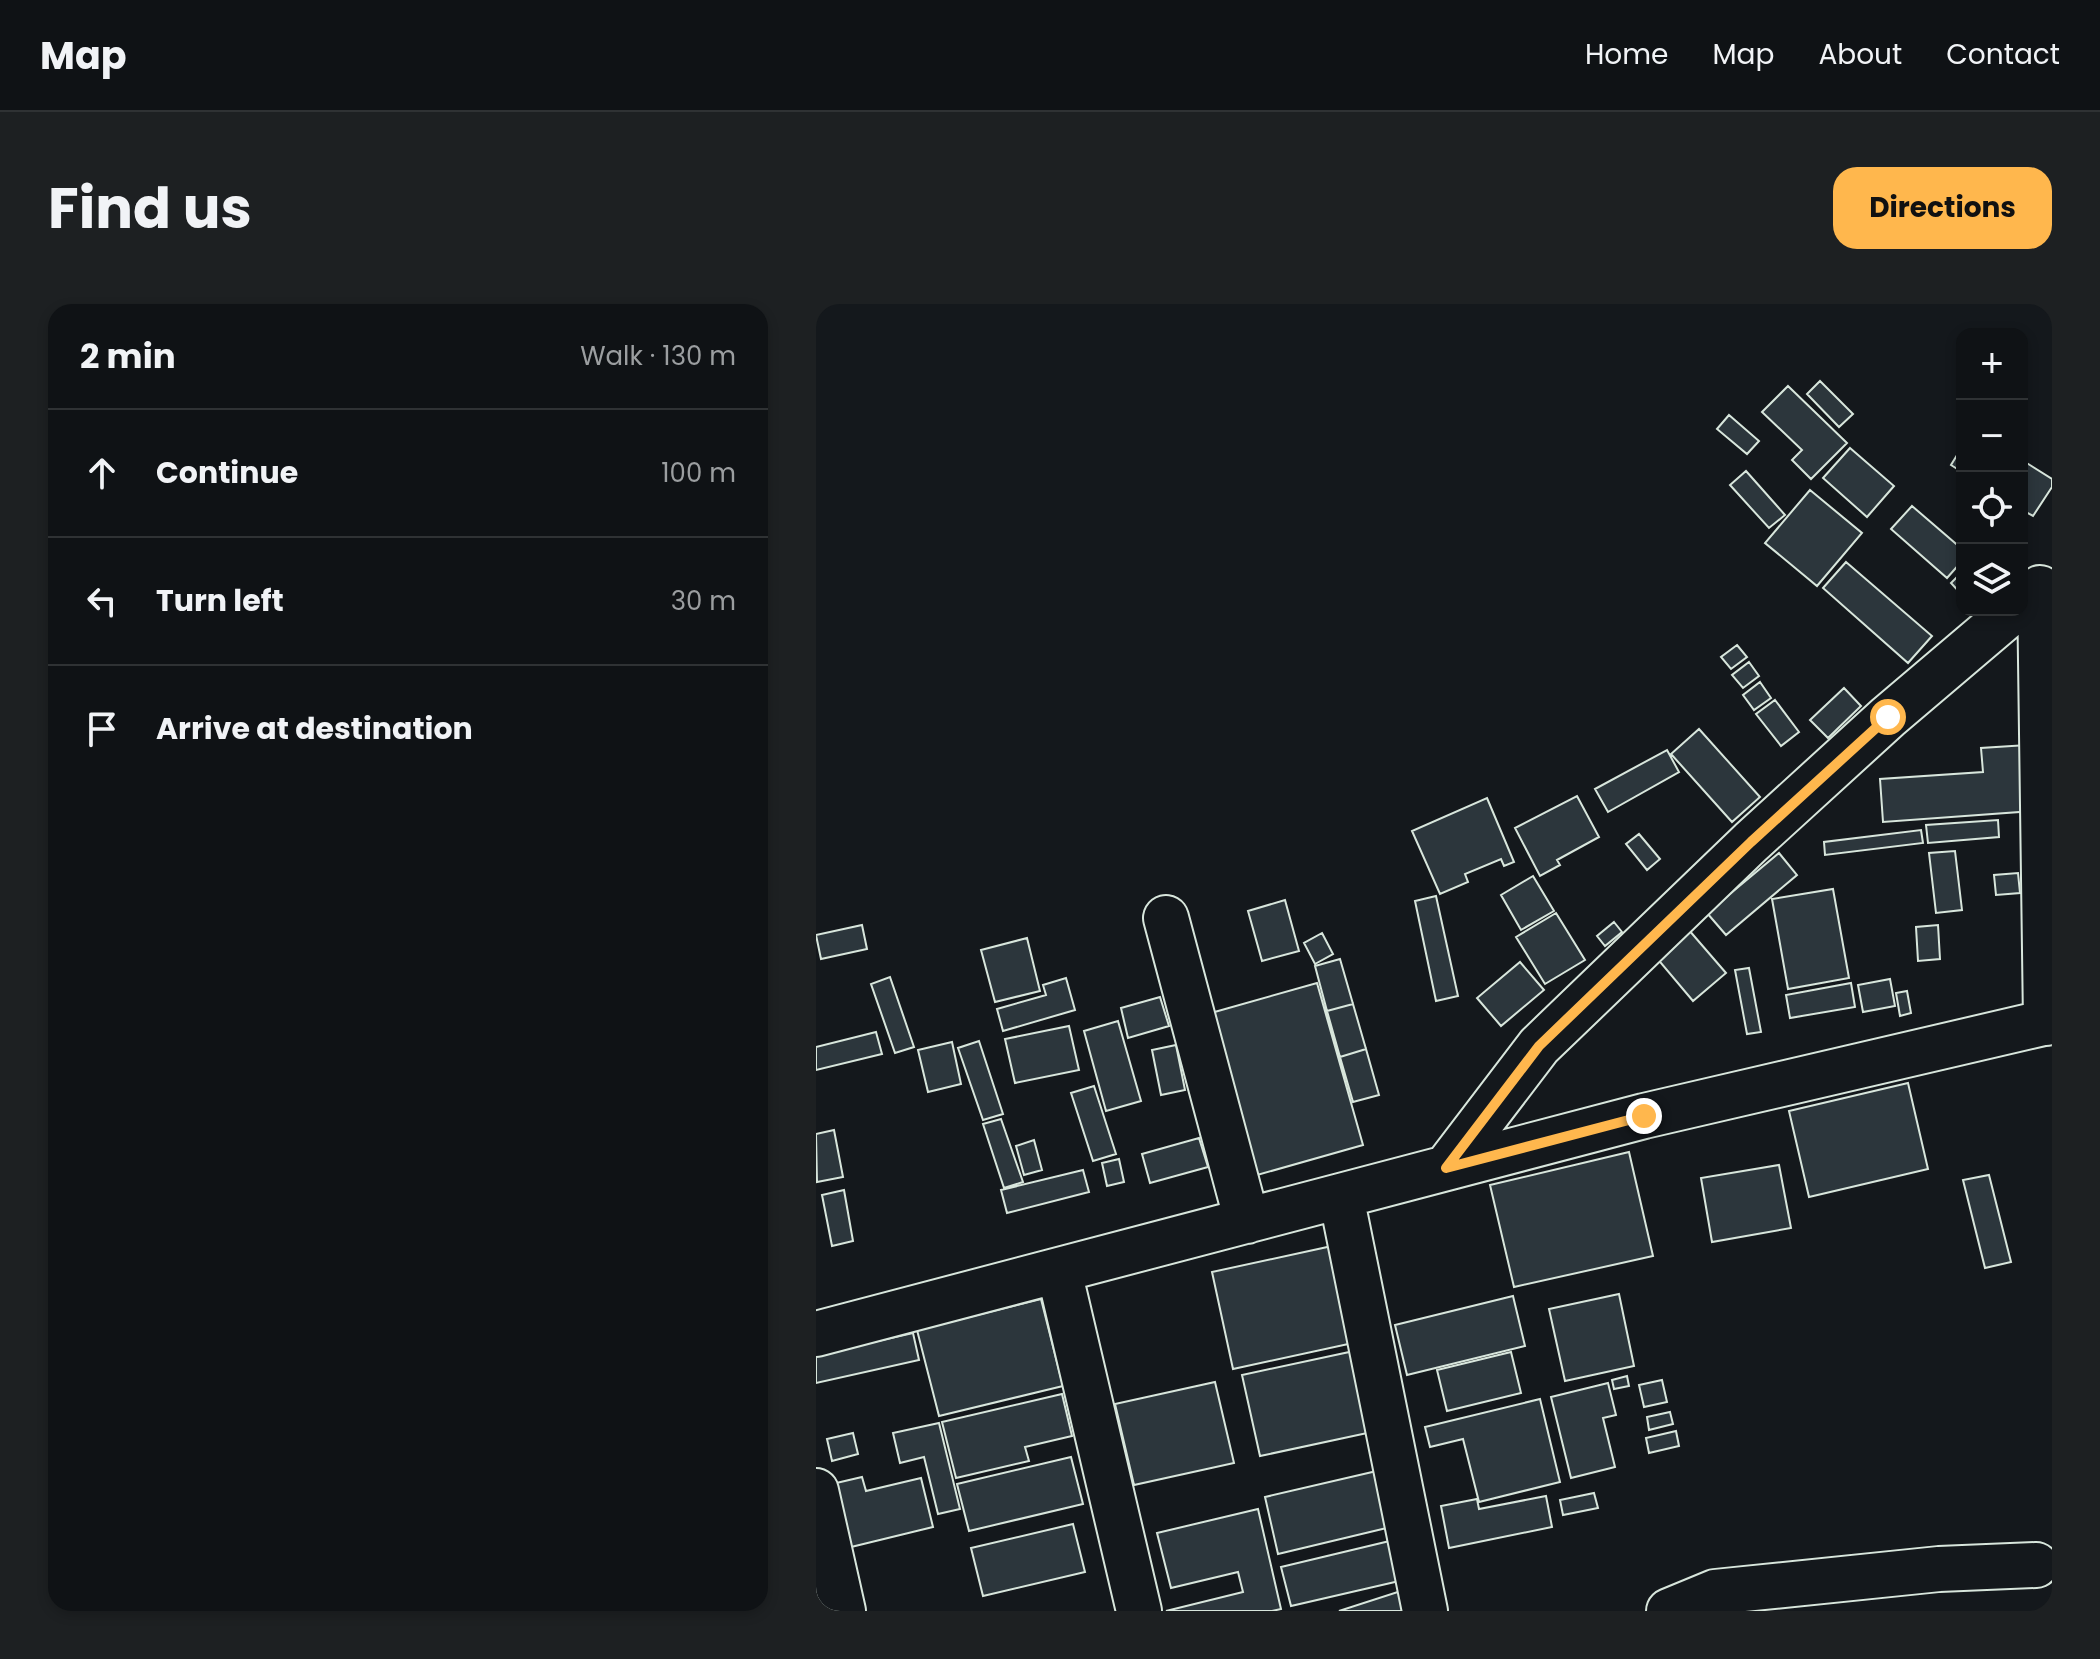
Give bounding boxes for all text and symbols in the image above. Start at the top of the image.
text: Map [40,29,127,82]
text: Home [1585,35,1668,74]
text: Map [1712,35,1774,74]
text: About [1818,35,1902,74]
text: Contact [1946,35,2060,74]
button: Directions [1833,167,2052,249]
text: Find us [48,169,252,248]
map controls [1956,328,2028,616]
button: + [1956,328,2028,400]
text: 2 min [80,332,176,380]
text: Walk · 130 m [580,338,736,374]
button: − [1956,400,2028,472]
icon: ahead [80,451,124,495]
text: Continue [156,451,298,494]
text: 100 m [661,455,736,491]
button: locate [1956,472,2028,544]
button: layers [1956,544,2028,616]
icon: left [80,579,124,623]
text: Turn left [156,579,284,622]
text: 30 m [671,583,736,619]
route start [1870,699,1906,735]
icon: arrive [80,707,124,751]
text: Arrive at destination [156,707,473,750]
route end [1626,1098,1662,1134]

